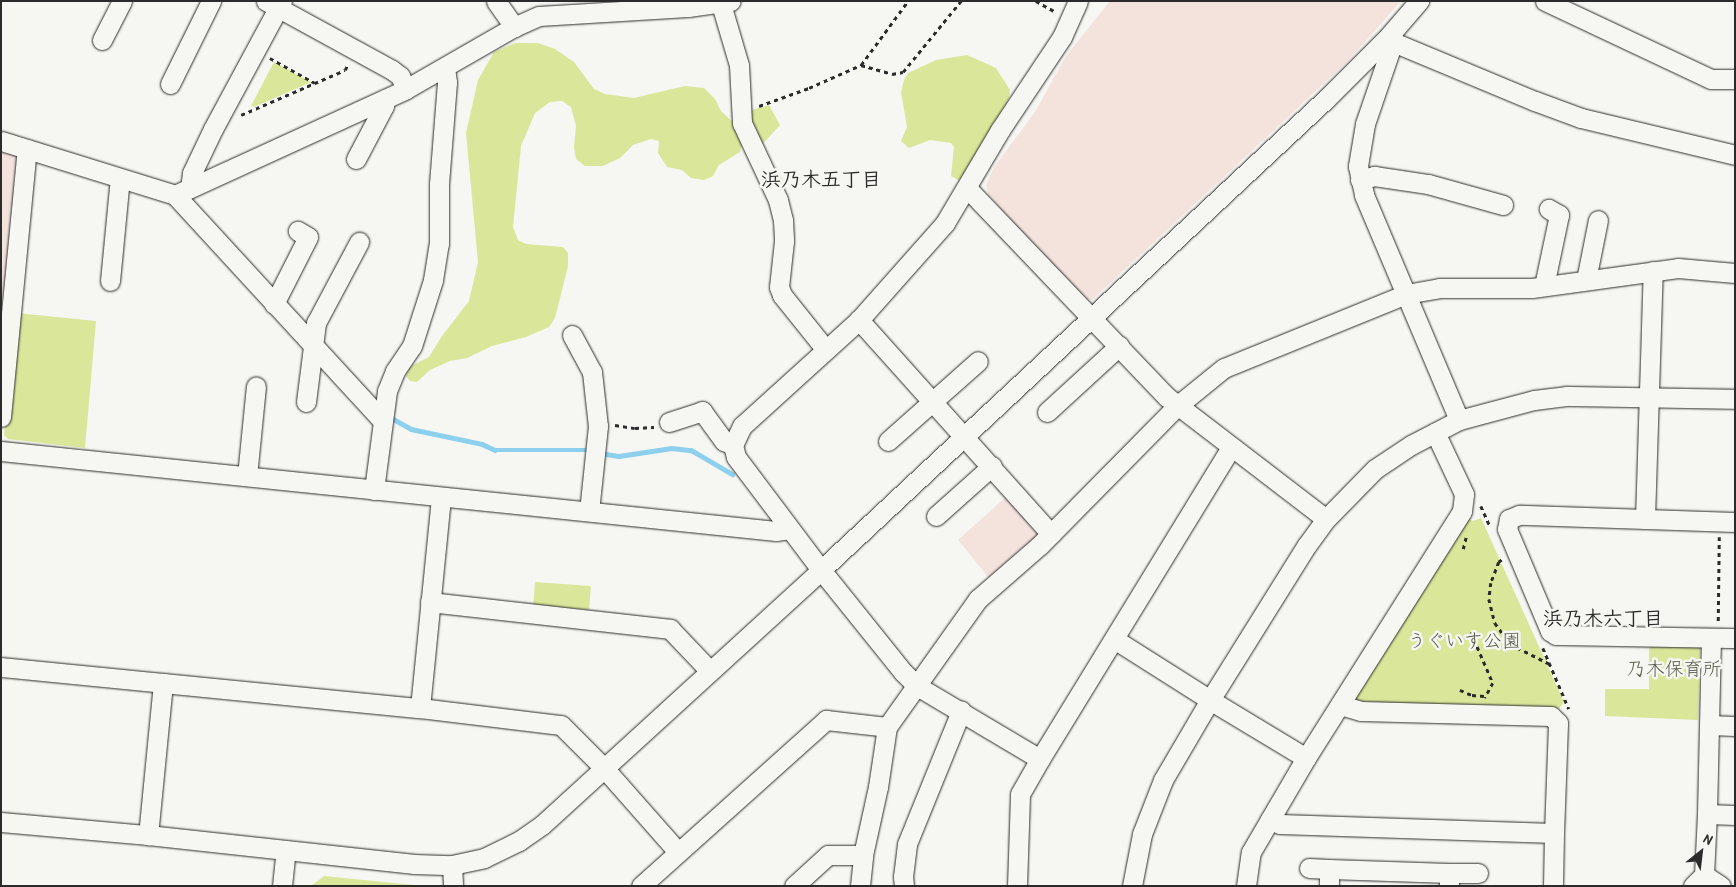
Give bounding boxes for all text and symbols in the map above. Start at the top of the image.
district label: 浜乃木五丁目 [761,166,881,190]
district label: 浜乃木六丁目 [1543,605,1663,629]
park label: うぐいす公園 [1407,630,1521,652]
park label: 乃木保育所 [1627,658,1721,680]
north arrow [1676,827,1726,877]
text: N [1701,828,1716,849]

